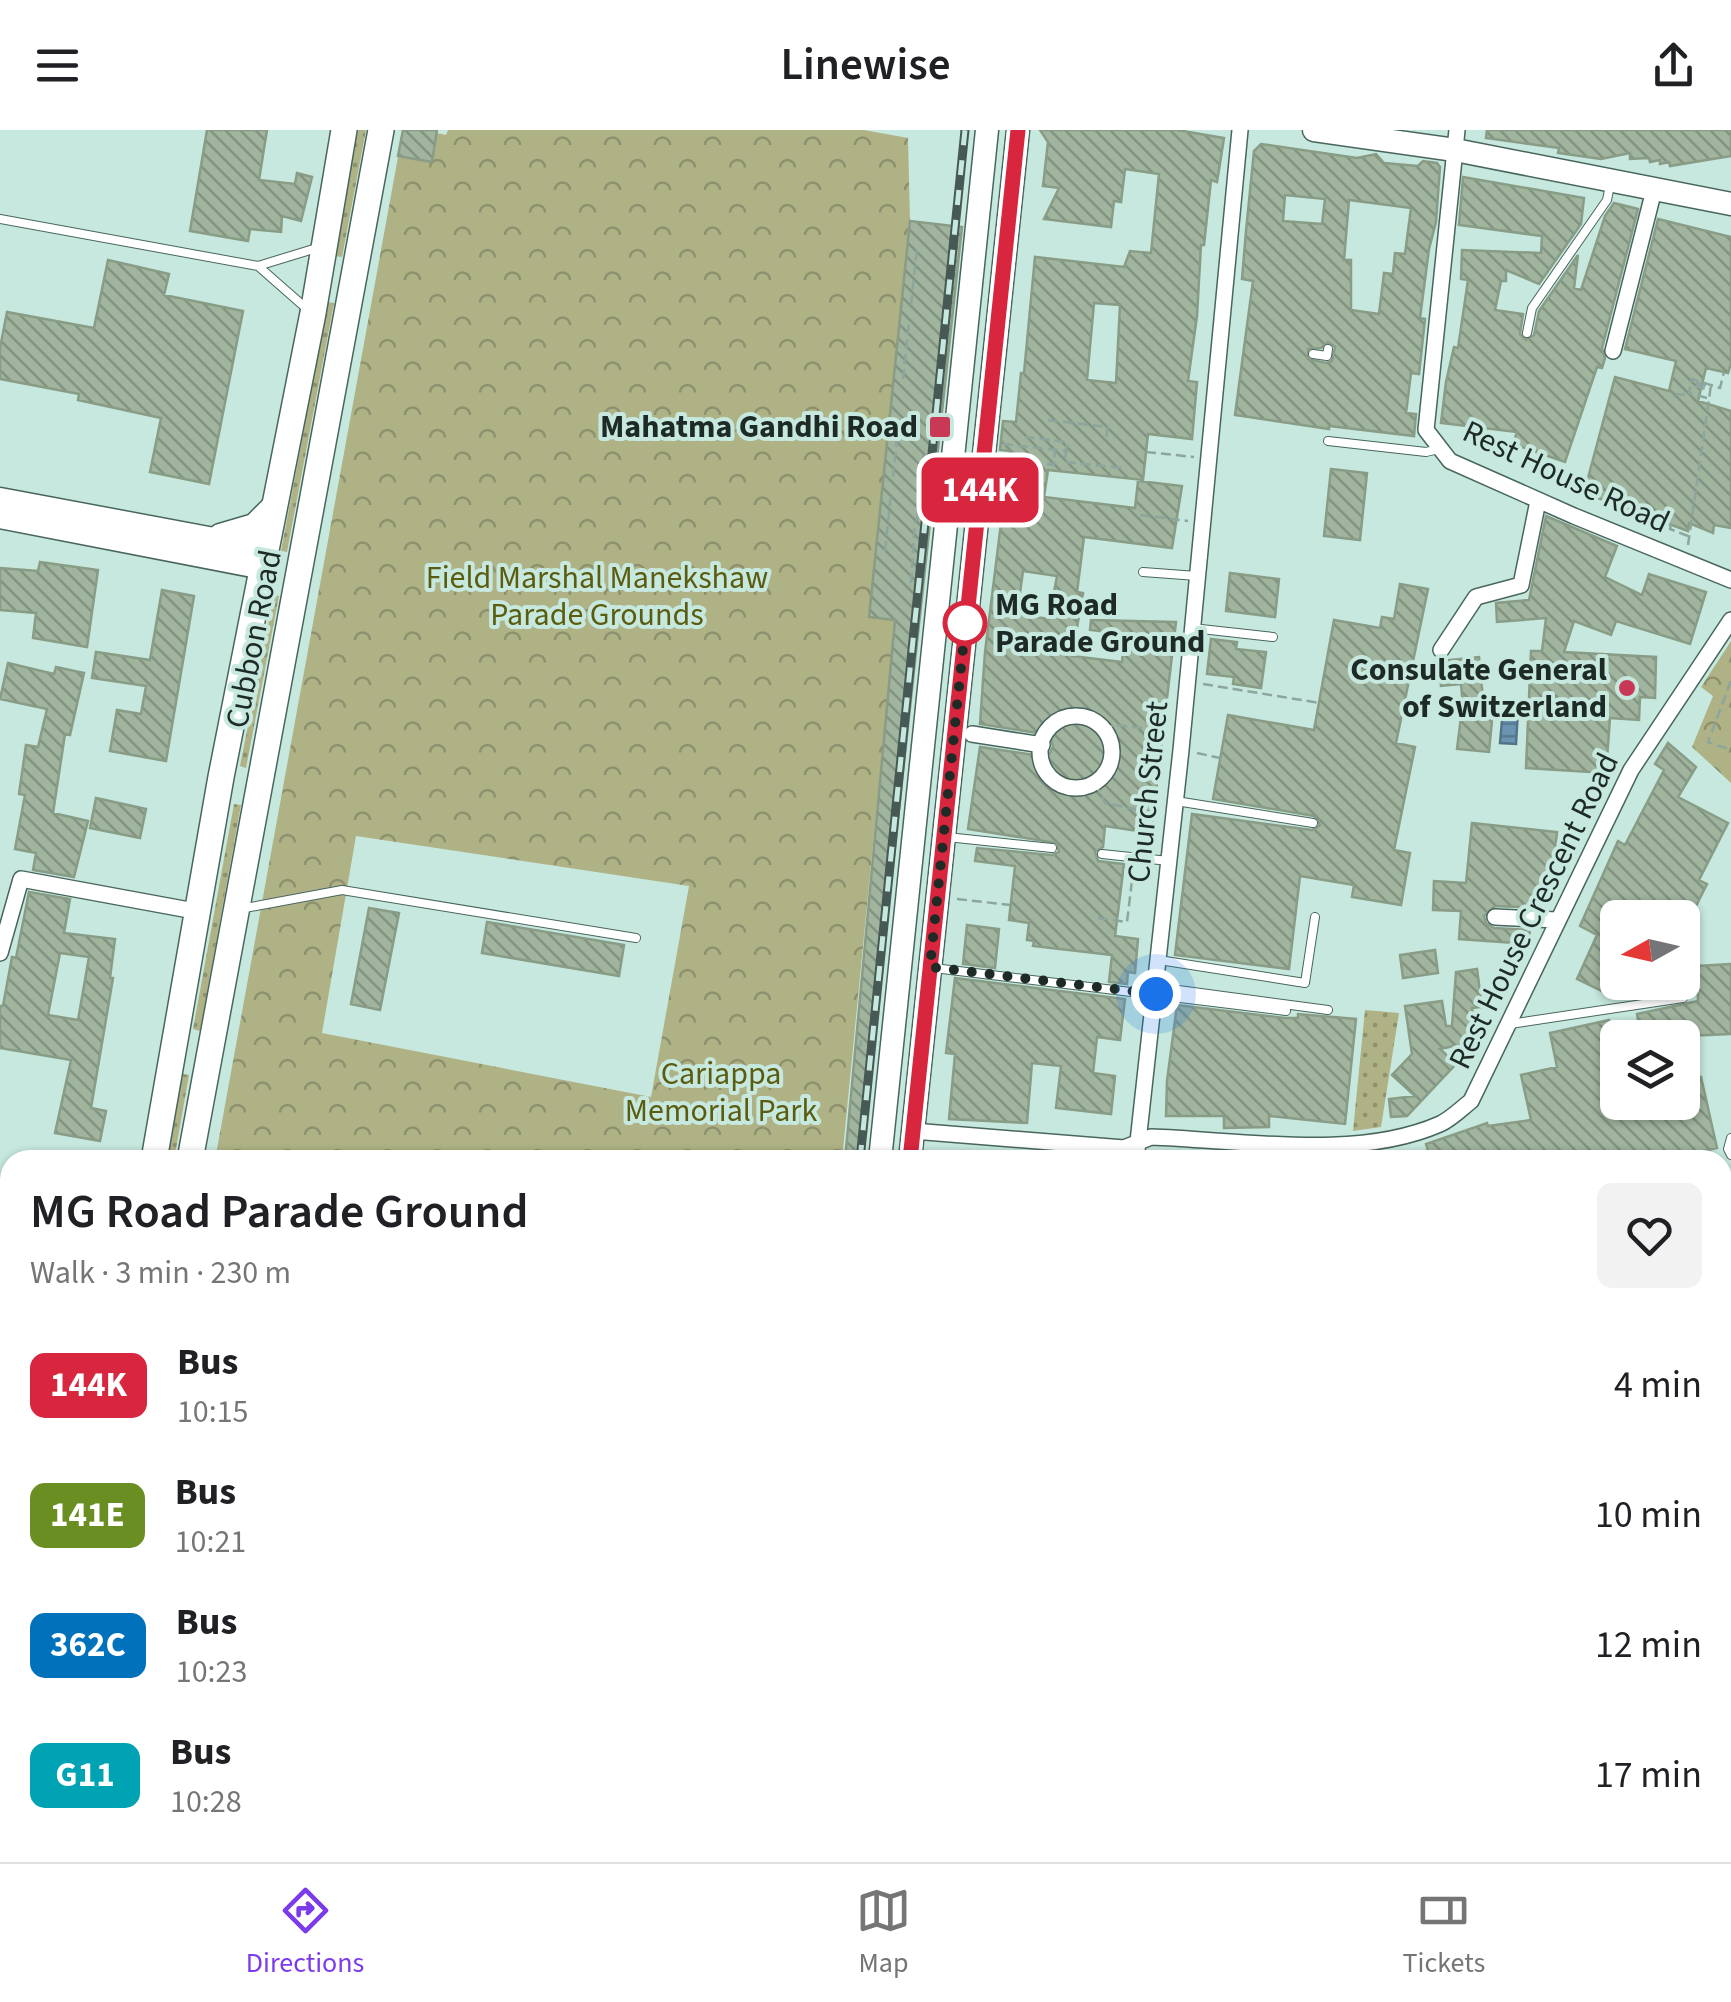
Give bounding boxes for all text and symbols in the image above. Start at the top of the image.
text: Linewise [780,33,951,97]
icon: menu [30,38,85,93]
icon: share [1646,38,1701,93]
place label: Mahatma Gandhi Road [600,404,918,450]
street label: Rest House Road [1455,409,1677,545]
marker: Mahatma Gandhi Road [927,414,953,440]
line badge: 144K [910,458,1050,522]
text: 144K [942,465,1018,515]
street label: Cubbon Road [214,546,294,732]
park label: Field Marshal Manekshaw Parade Grounds [426,555,768,638]
place label: MG Road Parade Ground [995,582,1205,665]
marker: MG Road Parade Ground [944,602,986,644]
place label: Consulate General of Switzerland [1350,647,1607,730]
marker: Consulate General of Switzerland [1616,677,1638,699]
street label: Church Street [1116,699,1180,885]
street label: Rest House Crescent Road [1437,745,1631,1077]
north arrow [1600,900,1700,1000]
map controls [1600,900,1700,1120]
your location [1131,969,1181,1019]
button: layers [1600,1020,1700,1120]
park label: Cariappa Memorial Park [625,1051,817,1134]
text: MG Road Parade Ground [30,1178,529,1246]
button: heart [1597,1183,1702,1288]
text: Walk · 3 min · 230 m [30,1250,291,1296]
text: Bus [177,1335,238,1389]
text: 4 min [1614,1358,1702,1412]
text: 144K [50,1360,127,1410]
text: 10:15 [177,1389,249,1435]
text: Bus [175,1465,236,1519]
text: 10 min [1595,1488,1702,1542]
text: 141E [50,1490,125,1540]
text: 10:21 [175,1519,246,1565]
text: Bus [176,1595,237,1649]
text: 12 min [1595,1618,1702,1672]
text: 362C [50,1620,126,1670]
text: 10:23 [176,1649,247,1695]
text: Bus [170,1725,231,1779]
text: 17 min [1595,1748,1702,1802]
text: G11 [55,1750,115,1800]
text: 10:28 [170,1779,242,1825]
tab: Directions [246,1883,364,1983]
tab: Map [856,1883,911,1983]
tab: Tickets [1403,1883,1485,1983]

